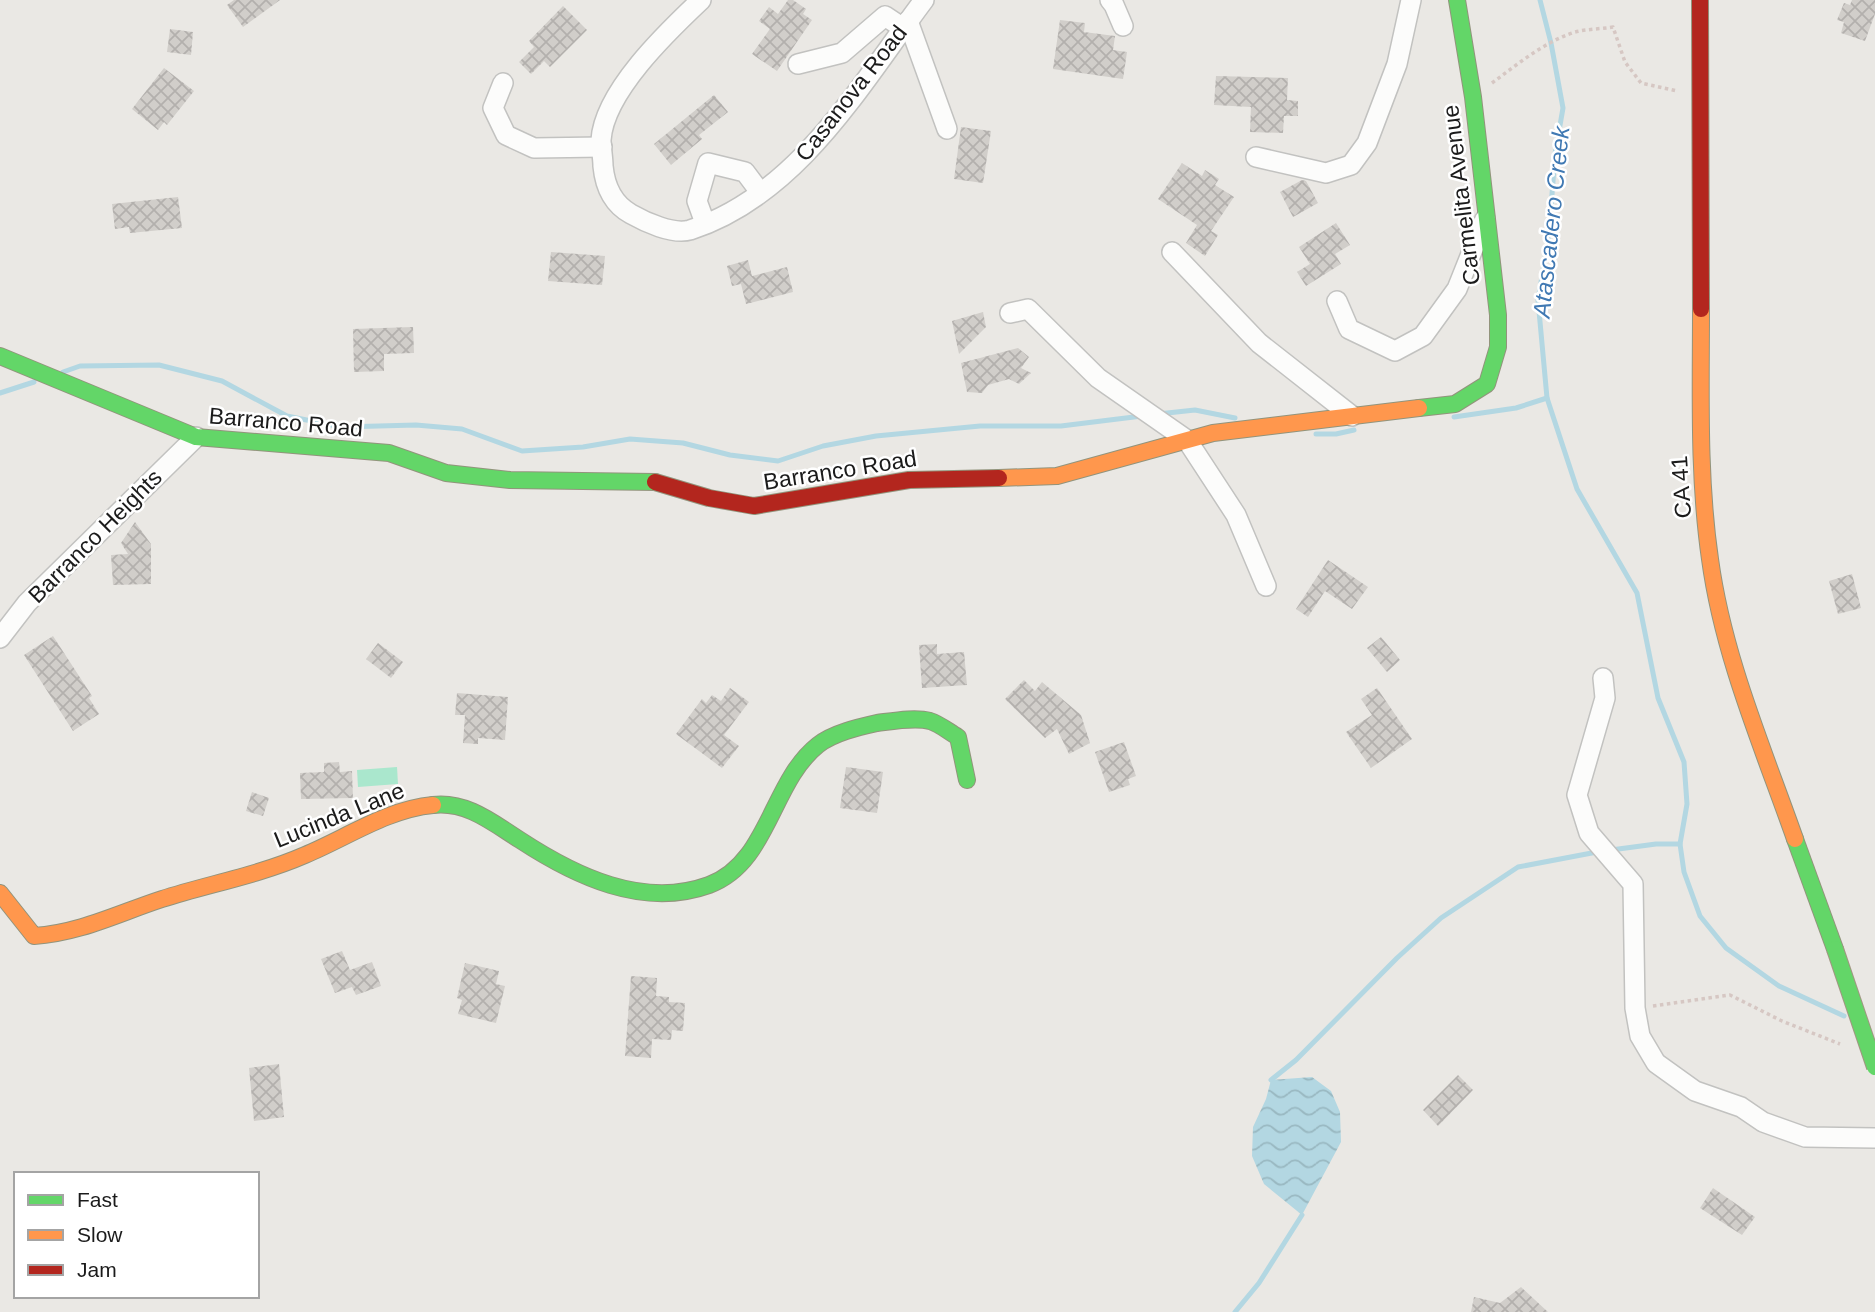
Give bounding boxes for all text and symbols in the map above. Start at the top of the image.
street label: Casanova Road [790,20,912,166]
street label: Carmelita Avenue [1437,104,1485,286]
water label: Atascadero Creek [1527,123,1575,321]
street label: Barranco Road [208,402,364,442]
street label: Barranco Road [762,445,918,495]
street label: CA 41 [1666,455,1696,519]
street label: Barranco Heights [23,464,167,608]
street label: Lucinda Lane [270,777,408,853]
legend [14,1172,259,1298]
text: Fast [77,1188,118,1211]
text: Slow [77,1223,123,1246]
text: Jam [77,1258,117,1281]

